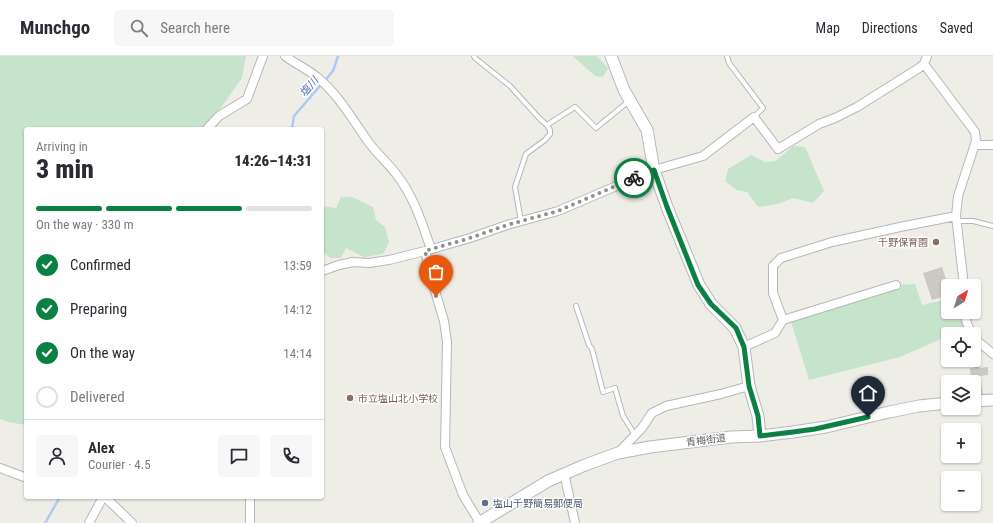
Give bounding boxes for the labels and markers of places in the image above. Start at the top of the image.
place label: 千野保育園 [878,237,928,248]
marker: 千野保育園 [931,237,941,247]
pin [419,255,453,296]
pin [851,376,885,417]
marker: 市立塩山北小学校 [345,393,355,403]
place label: 市立塩山北小学校 [358,393,438,404]
marker: 塩山千野簡易郵便局 [480,498,490,508]
place label: 塩山千野簡易郵便局 [493,498,583,509]

